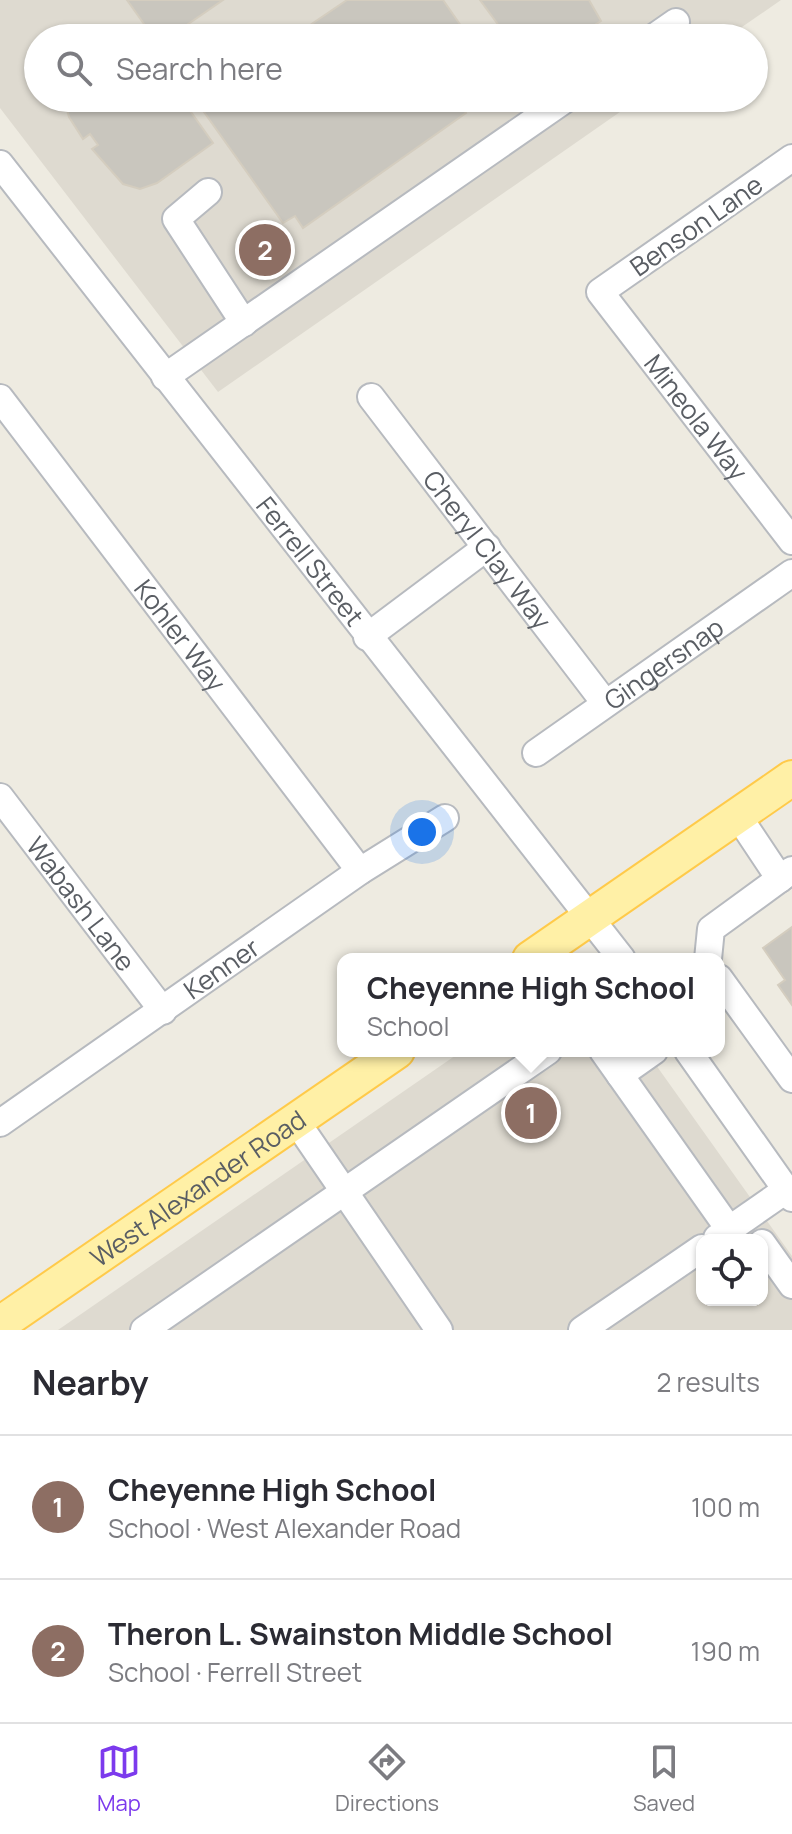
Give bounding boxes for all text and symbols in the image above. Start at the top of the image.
search box [24,24,768,112]
icon: search [52,46,96,90]
text: Search here [116,48,283,89]
street label: Benson Lane [623,166,769,284]
pin: 2 [239,220,291,280]
street label: Mineola Way [636,347,757,488]
street label: Cheryl Clay Way [415,463,560,637]
street label: Ferrell Street [249,489,373,633]
street label: Kohler Way [126,572,235,699]
street label: Gingersnap [597,609,731,718]
your location [402,812,442,852]
street label: Wabash Lane [18,829,144,978]
street label: Kenner [176,929,266,1007]
popup [337,953,725,1057]
text: Cheyenne High School [367,967,695,1008]
text: School [367,1008,450,1044]
pin: 1 [505,1083,557,1143]
street label: West Alexander Road [83,1101,313,1275]
map controls [696,1234,768,1306]
button: locate [696,1234,768,1306]
text: Nearby [32,1359,148,1405]
text: 2 results [656,1364,760,1400]
text: Cheyenne High School [108,1469,436,1510]
text: 1 [52,1489,64,1525]
text: 100 m [691,1489,760,1525]
text: School · West Alexander Road [108,1510,461,1546]
text: Theron L. Swainston Middle School [108,1613,613,1654]
text: 2 [50,1633,66,1669]
text: 190 m [691,1633,760,1669]
text: School · Ferrell Street [108,1654,362,1690]
tab: Map [97,1740,141,1818]
tab: Directions [335,1740,439,1818]
tab: Saved [633,1740,695,1818]

